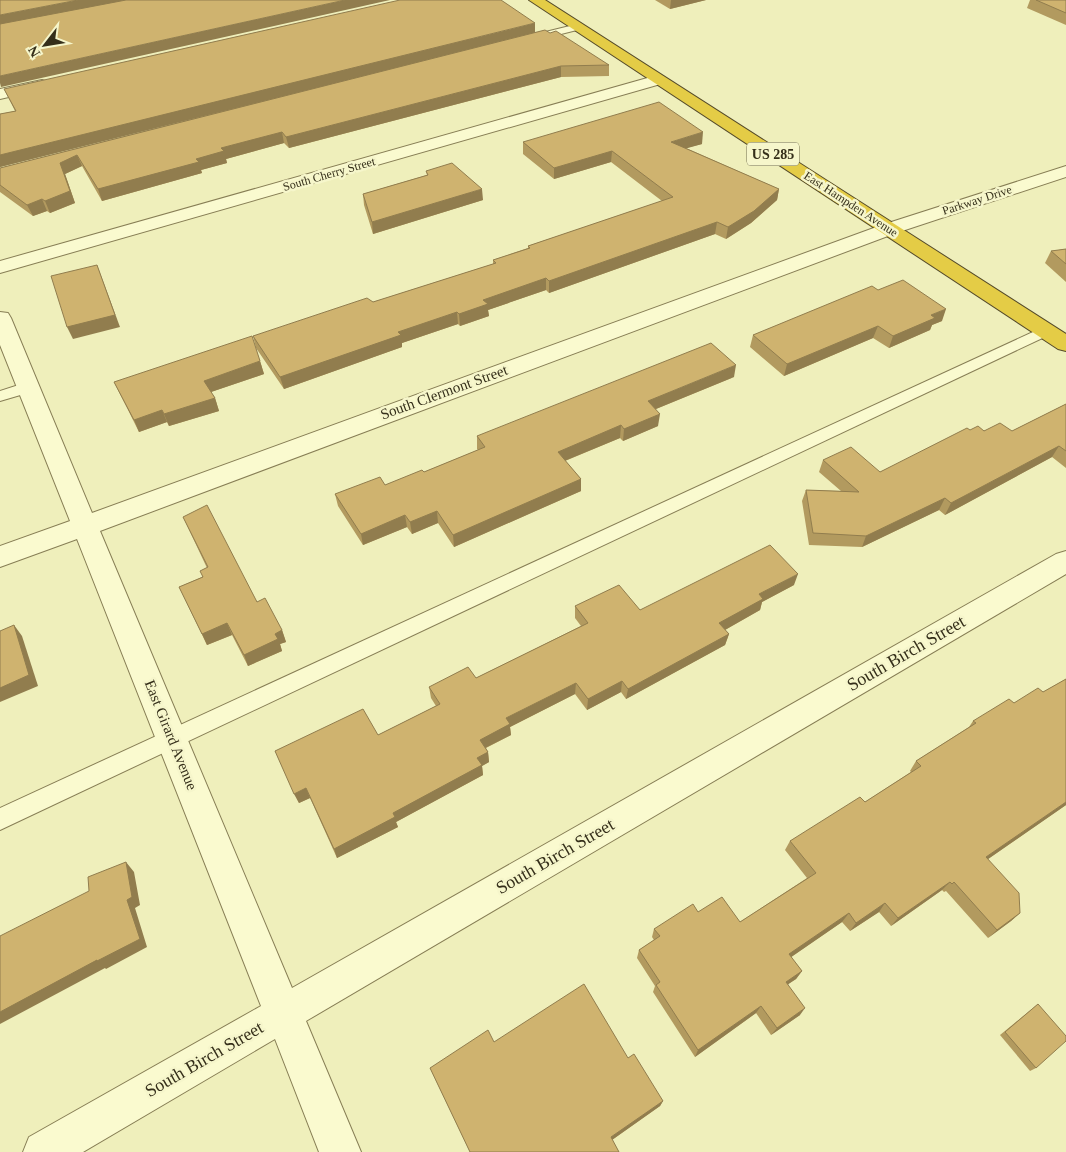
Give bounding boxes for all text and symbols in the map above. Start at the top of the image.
north arrow [20,20,70,70]
text: N [25,43,43,60]
road number: US 285 [747,142,799,166]
street label: South Cherry Street [281,154,377,194]
street label: East Hampden Avenue [801,168,901,240]
street label: Parkway Drive [940,182,1014,218]
street label: South Clermont Street [378,361,511,422]
street label: South Birch Street [843,611,969,695]
street label: East Girard Avenue [142,678,200,793]
street label: South Birch Street [492,814,618,898]
street label: South Birch Street [141,1017,267,1101]

